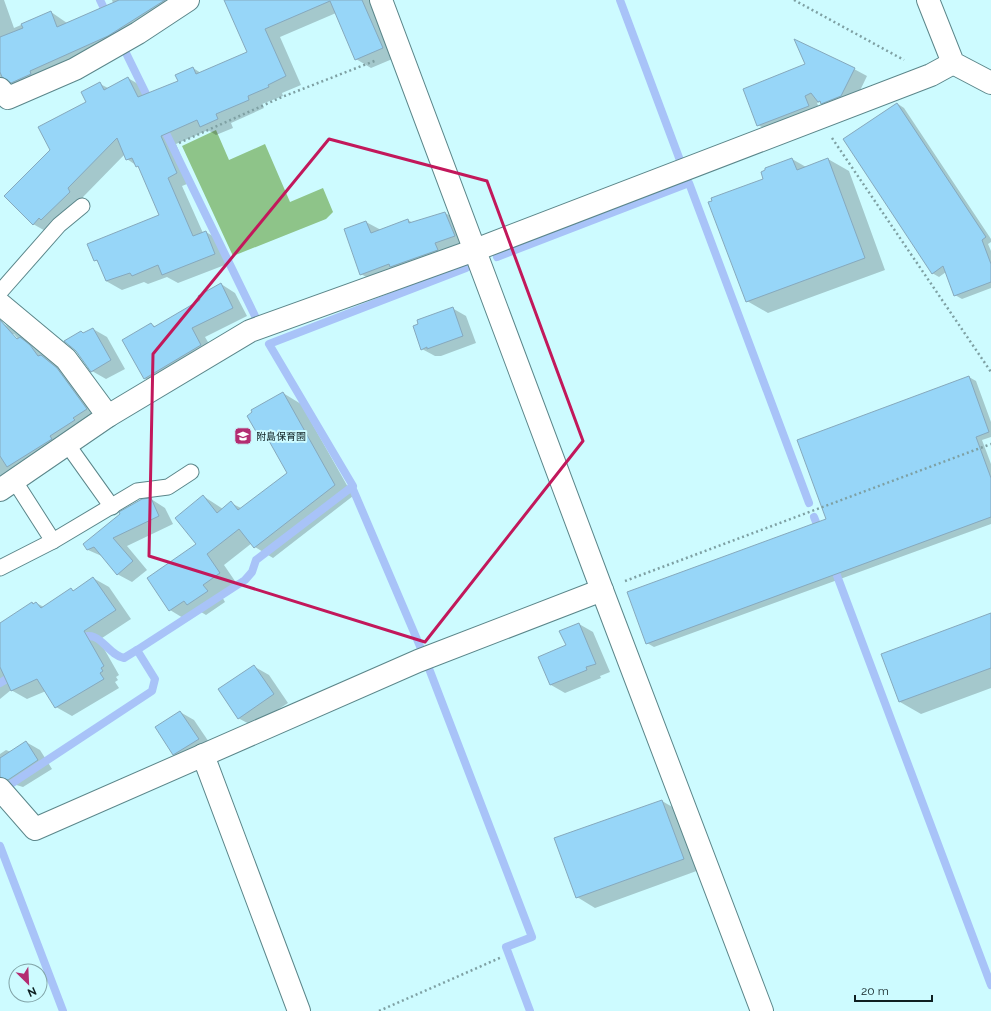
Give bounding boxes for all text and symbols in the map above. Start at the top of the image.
school or university icon: 附島保育園 [233,426,253,446]
place label: 附島保育園 [256,431,306,442]
north arrow [8,963,48,1003]
scale bar [855,977,932,1003]
text: N [25,984,38,999]
text: 20 m [861,984,889,998]

